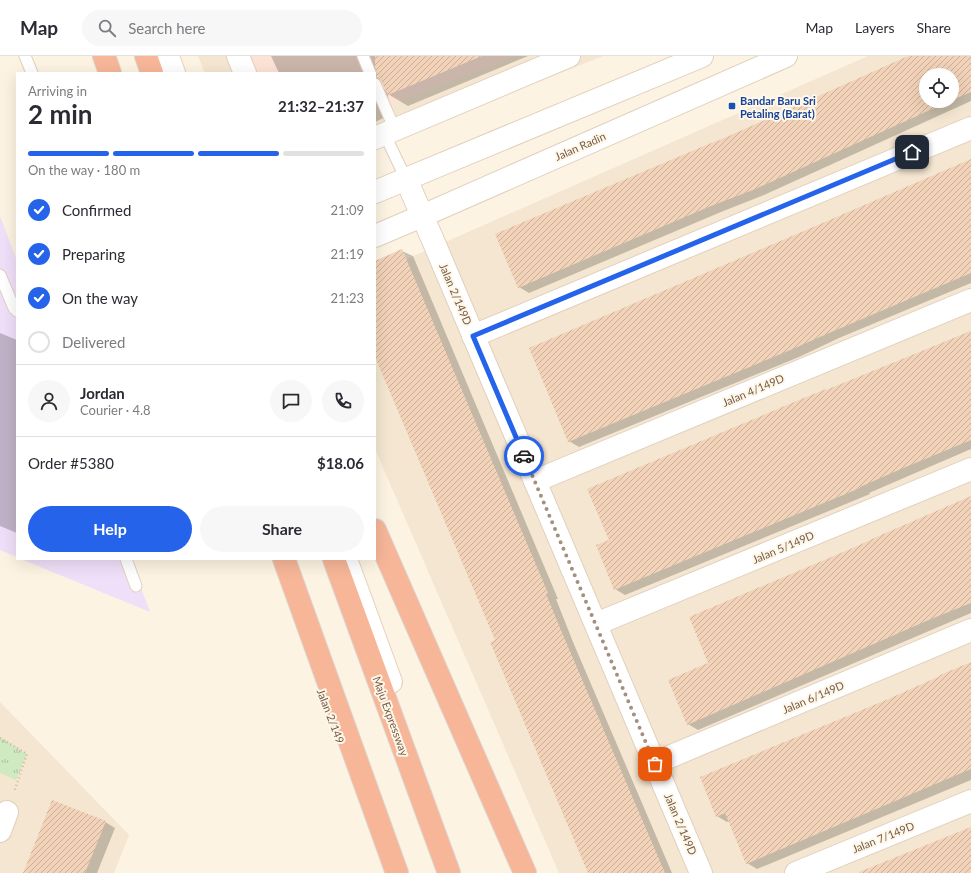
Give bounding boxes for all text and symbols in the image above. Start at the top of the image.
search box [82,10,362,46]
text: Map [20,16,58,39]
icon: search [96,17,118,39]
text: Search here [128,19,206,37]
text: Map [805,19,833,36]
text: Layers [855,19,895,36]
text: Share [917,19,951,36]
map controls [919,68,959,108]
button: locate [919,68,959,108]
text: Arriving in [28,83,87,99]
place label: Bandar Baru Sri Petaling (Barat) [740,94,816,120]
text: 21:32–21:37 [278,97,364,115]
text: 2 min [28,98,92,130]
marker: Bandar Baru Sri Petaling (Barat) [727,101,737,111]
street label: Jalan Radin [553,129,607,163]
pin [895,135,929,169]
icon: home [901,141,923,163]
text: On the way · 180 m [28,162,140,178]
icon: check [28,199,50,221]
text: Confirmed [62,201,131,219]
text: 21:09 [331,202,364,218]
icon: check [28,243,50,265]
text: Preparing [62,245,125,263]
text: 21:19 [331,246,364,262]
street label: Jalan 2/149D [437,261,475,327]
icon: check [28,287,50,309]
text: On the way [62,289,138,307]
text: 21:23 [331,290,364,306]
text: Delivered [62,333,125,351]
street label: Jalan 4/149D [720,371,786,409]
button: person [28,380,70,422]
button: chat [270,380,312,422]
button: phone [322,380,364,422]
text: Jordan [80,384,125,402]
text: Courier · 4.8 [80,402,151,418]
courier [504,436,544,476]
icon: car [513,445,535,467]
text: Order #5380 [28,454,114,472]
text: $18.06 [317,454,364,472]
button: Help [28,506,192,552]
button: Share [200,506,364,552]
street label: Jalan 5/149D [750,528,816,566]
street label: Maju Expressway [371,674,412,758]
street label: Jalan 6/149D [780,678,846,716]
street label: Jalan 2/149 [315,687,347,745]
pin [638,747,672,781]
icon: bag [644,753,666,775]
street label: Jalan 2/149D [662,791,700,857]
street label: Jalan 7/149D [850,819,916,855]

